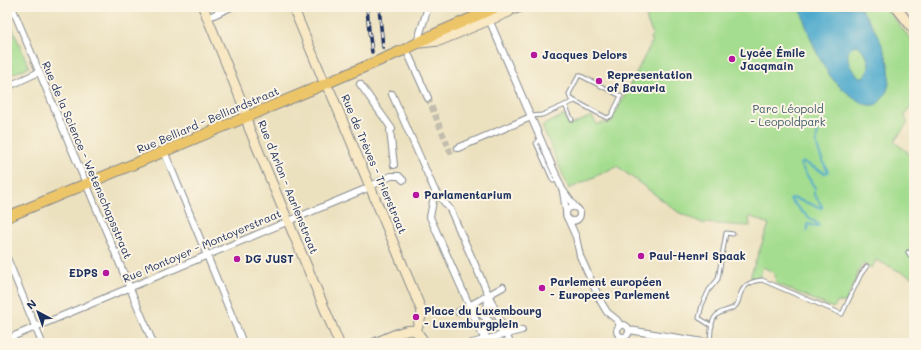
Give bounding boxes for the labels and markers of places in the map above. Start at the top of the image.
place label: Lycée Émile Jacqmain [740,45,805,73]
place label: Jacques Delors [542,47,628,62]
marker: Jacques Delors [529,50,539,60]
marker: Lycée Émile Jacqmain [727,54,737,64]
place label: Representation of Bavaria [607,67,692,95]
marker: Representation of Bavaria [594,76,604,86]
place label: Parlamentarium [424,187,512,202]
marker: Parlamentarium [411,190,421,200]
place label: Paul-Henri Spaak [649,248,746,263]
place label: DG JUST [245,251,294,266]
marker: Paul-Henri Spaak [636,251,646,261]
marker: DG JUST [232,254,242,264]
place label: EDPS [69,265,98,280]
marker: EDPS [101,268,111,278]
place label: Parlement européen - Europees Parlement [550,274,670,302]
marker: Parlement européen - Europees Parlement [537,283,547,293]
place label: Place du Luxembourg - Luxemburgplein [424,303,542,331]
marker: Place du Luxembourg - Luxemburgplein [411,312,421,322]

